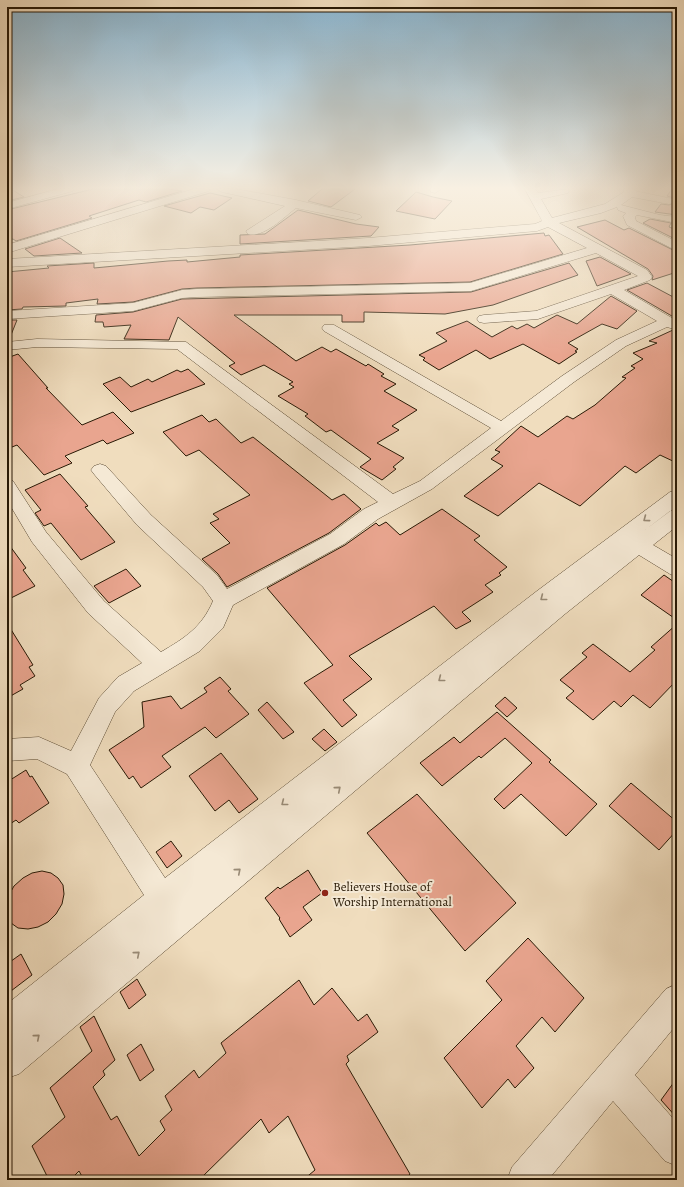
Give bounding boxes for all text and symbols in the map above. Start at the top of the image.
one-way arrow [643,514,650,521]
one-way arrow [540,593,547,600]
one-way arrow [438,674,445,681]
one-way arrow [333,786,341,793]
one-way arrow [281,798,288,805]
one-way arrow [233,869,240,876]
place label: Believers House of Worship International [332,878,452,910]
marker: Believers House of Worship International [320,888,330,898]
one-way arrow [133,952,140,959]
one-way arrow [32,1034,40,1041]

